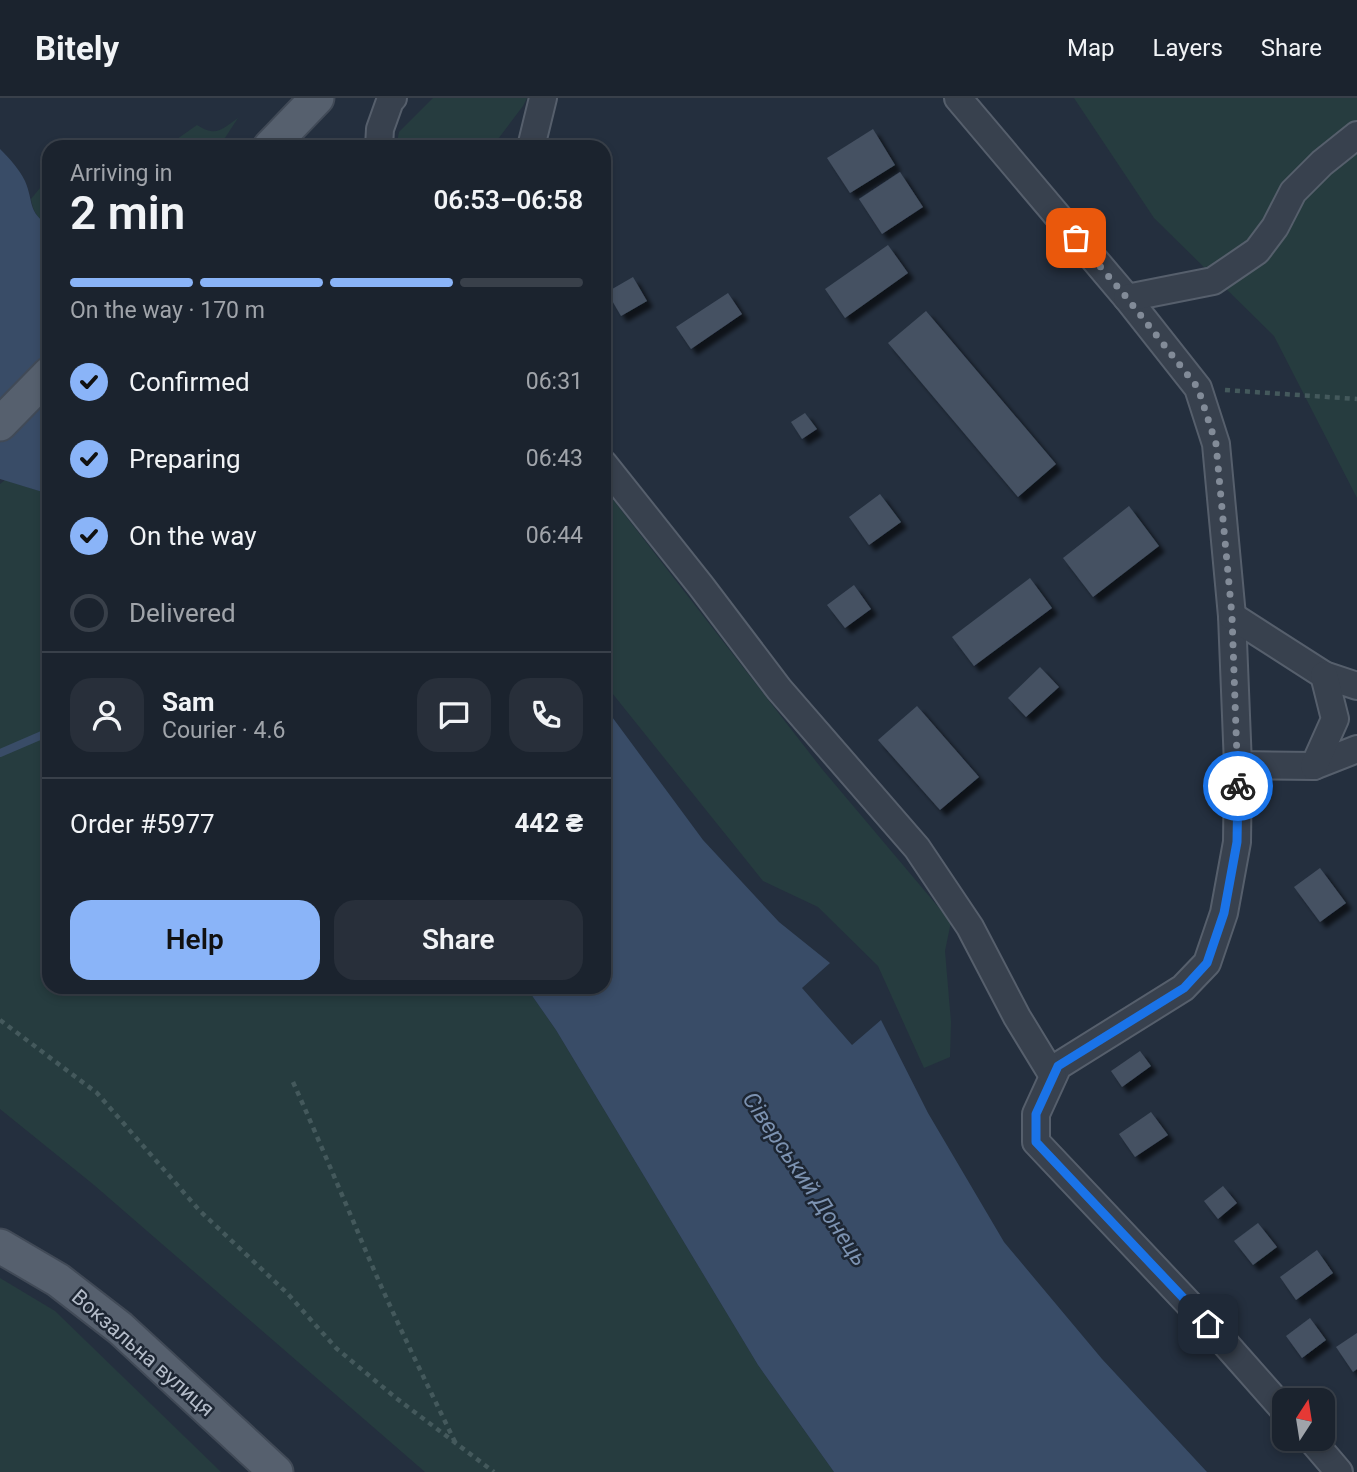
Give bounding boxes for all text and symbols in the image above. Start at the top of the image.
text: Bitely [35,29,119,68]
text: Map [1067,34,1115,62]
text: Layers [1153,34,1223,62]
text: Share [1261,34,1322,62]
text: Arriving in [70,160,173,187]
text: 06:53–06:58 [433,185,583,215]
text: 2 min [70,186,185,240]
pin [1046,208,1106,268]
icon: bag [1057,219,1095,257]
text: On the way · 170 m [70,297,265,324]
icon: check [70,363,108,401]
text: Confirmed [129,367,250,397]
text: 06:31 [526,368,583,395]
icon: check [70,440,108,478]
text: Preparing [129,444,241,474]
text: 06:43 [526,445,583,472]
icon: check [70,517,108,555]
text: On the way [129,521,257,551]
text: 06:44 [526,522,583,549]
text: Delivered [129,598,236,628]
button: person [70,678,144,752]
button: chat [417,678,491,752]
button: phone [509,678,583,752]
text: Sam [162,687,214,717]
text: Courier · 4.6 [162,717,285,744]
courier [1203,751,1273,821]
icon: bike [1219,767,1257,805]
text: 442 ₴ [514,808,583,838]
text: Order #5977 [70,809,215,839]
button: Help [70,900,320,980]
button: Share [334,900,583,980]
water label: Сіверський Донець [737,1087,873,1271]
street label: Вокзальна вулиця [67,1285,219,1421]
pin [1178,1294,1238,1354]
icon: home [1189,1305,1227,1343]
north arrow [1272,1388,1335,1451]
map controls [1272,1388,1335,1451]

